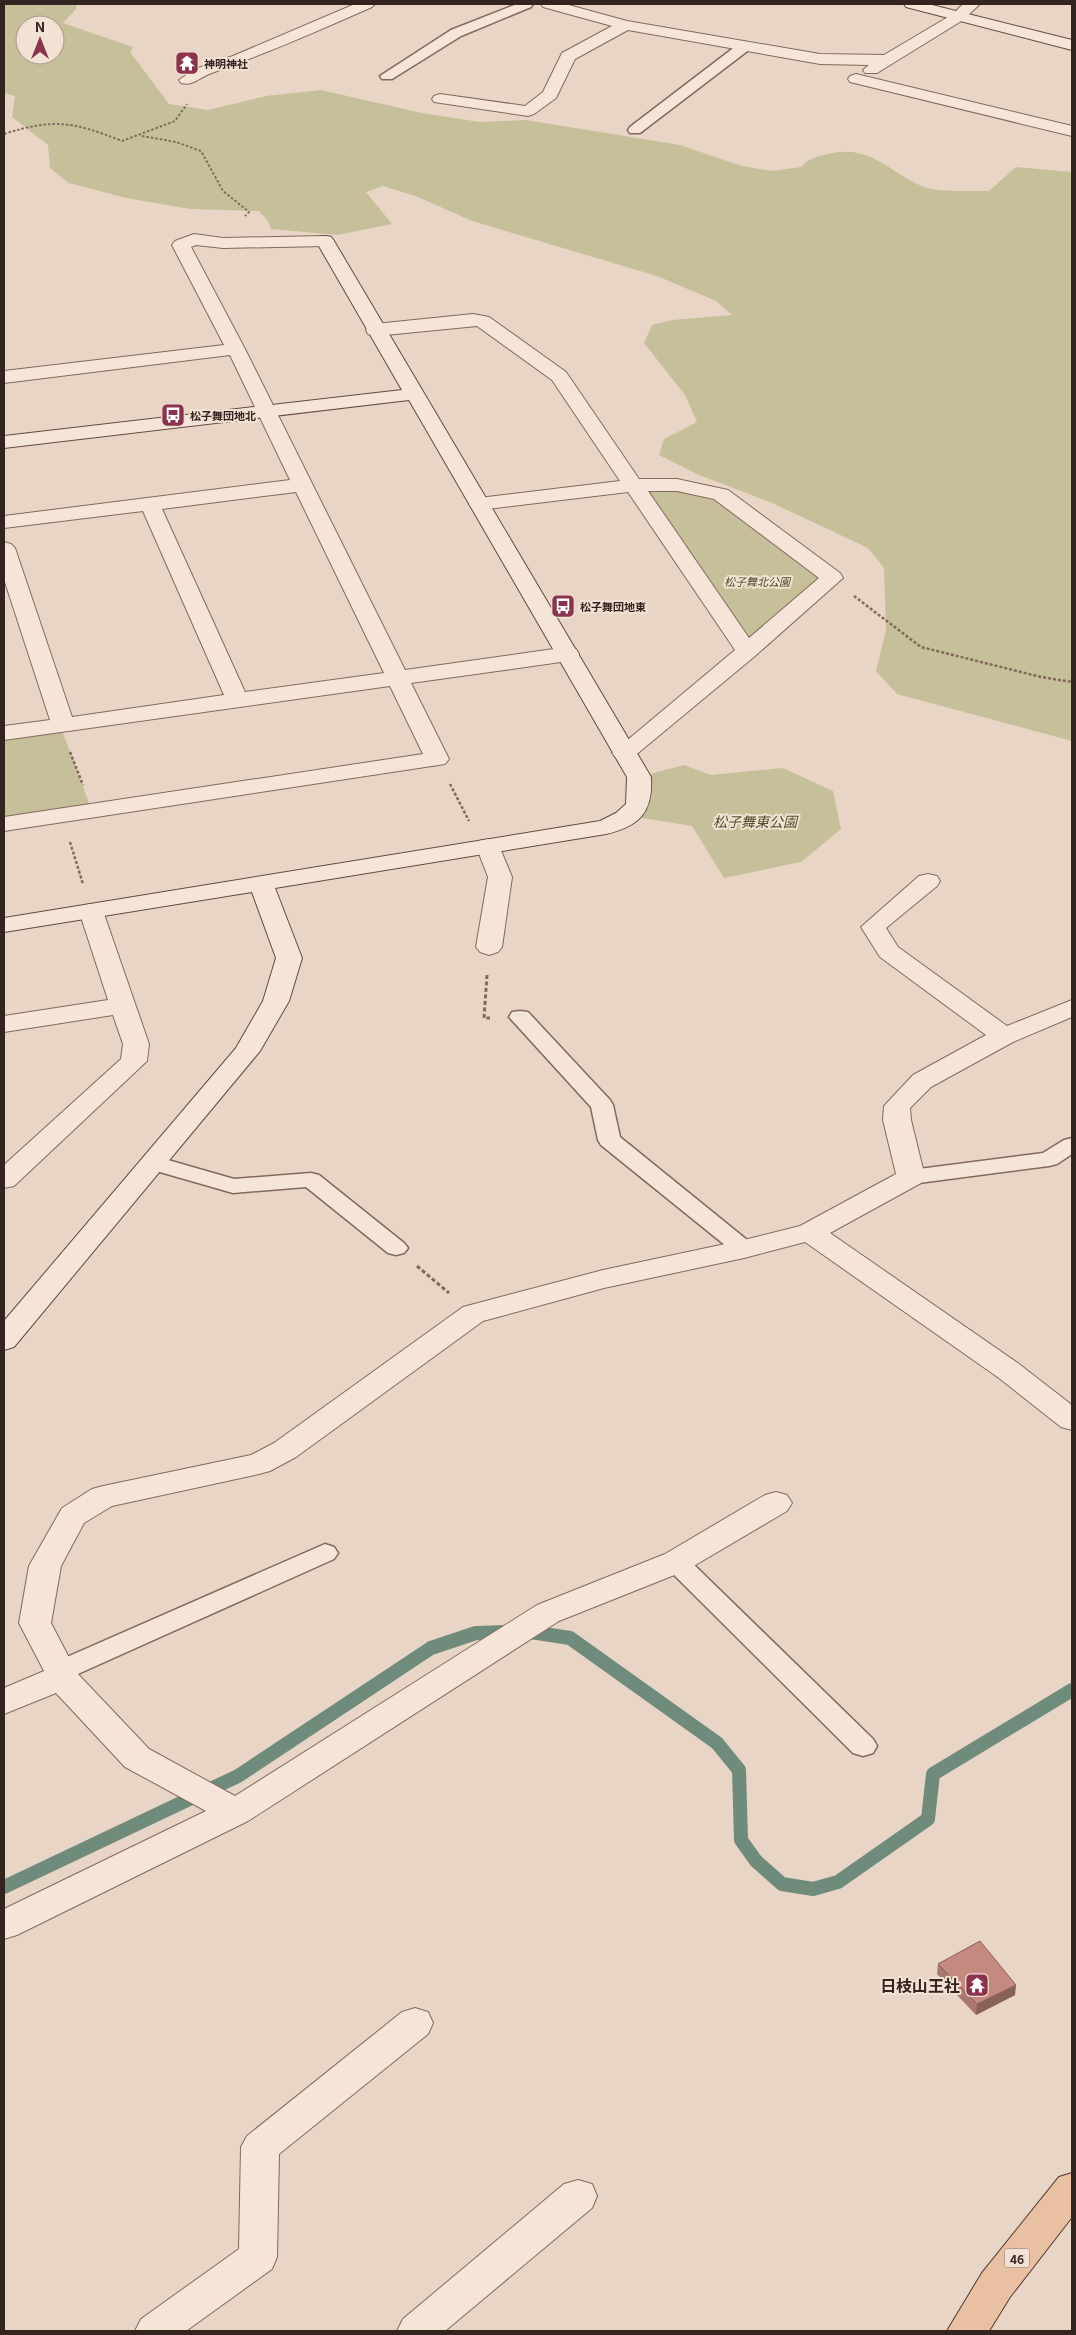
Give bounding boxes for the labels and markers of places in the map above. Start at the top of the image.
temple icon: 神明神社 [174,50,200,76]
place label: 神明神社 [204,55,248,71]
bus stop icon: 松子舞団地北 [160,402,186,428]
place label: 松子舞団地北 [190,407,256,423]
bus stop icon: 松子舞団地東 [550,593,576,619]
place label: 松子舞団地東 [580,598,646,614]
temple icon: 日枝山王社 [964,1972,990,1998]
place label: 日枝山王社 [880,1973,960,1997]

